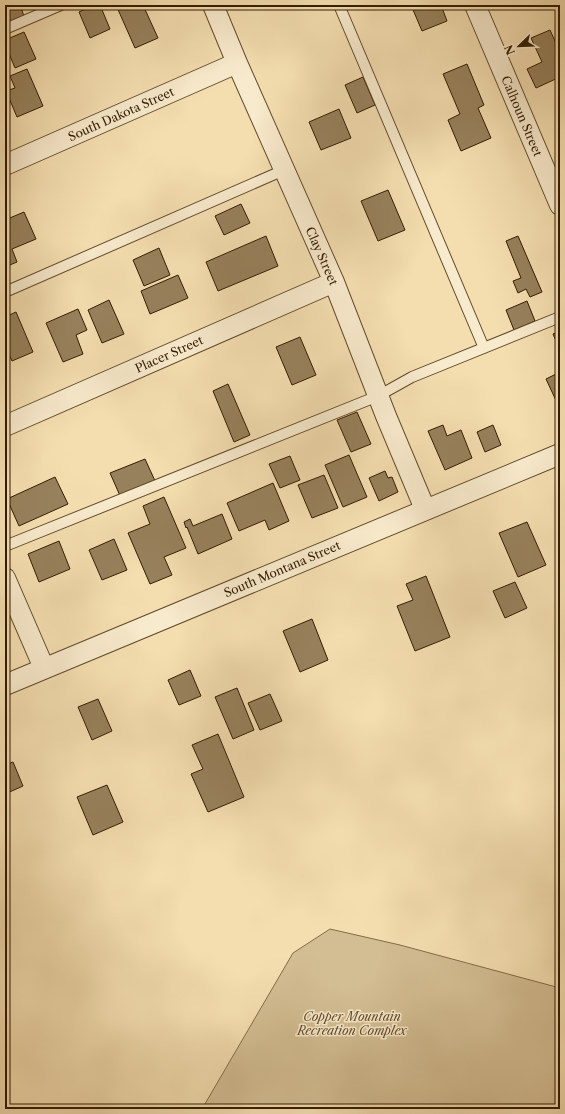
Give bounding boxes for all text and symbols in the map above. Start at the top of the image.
north arrow [499,26,539,66]
text: N [501,42,518,57]
street label: Calhoun Street [498,73,546,159]
street label: South Dakota Street [66,84,177,144]
street label: Clay Street [302,224,342,288]
street label: Placer Street [133,332,206,376]
street label: South Montana Street [222,537,343,600]
park label: Copper Mountain Recreation Complex [296,1009,408,1038]

